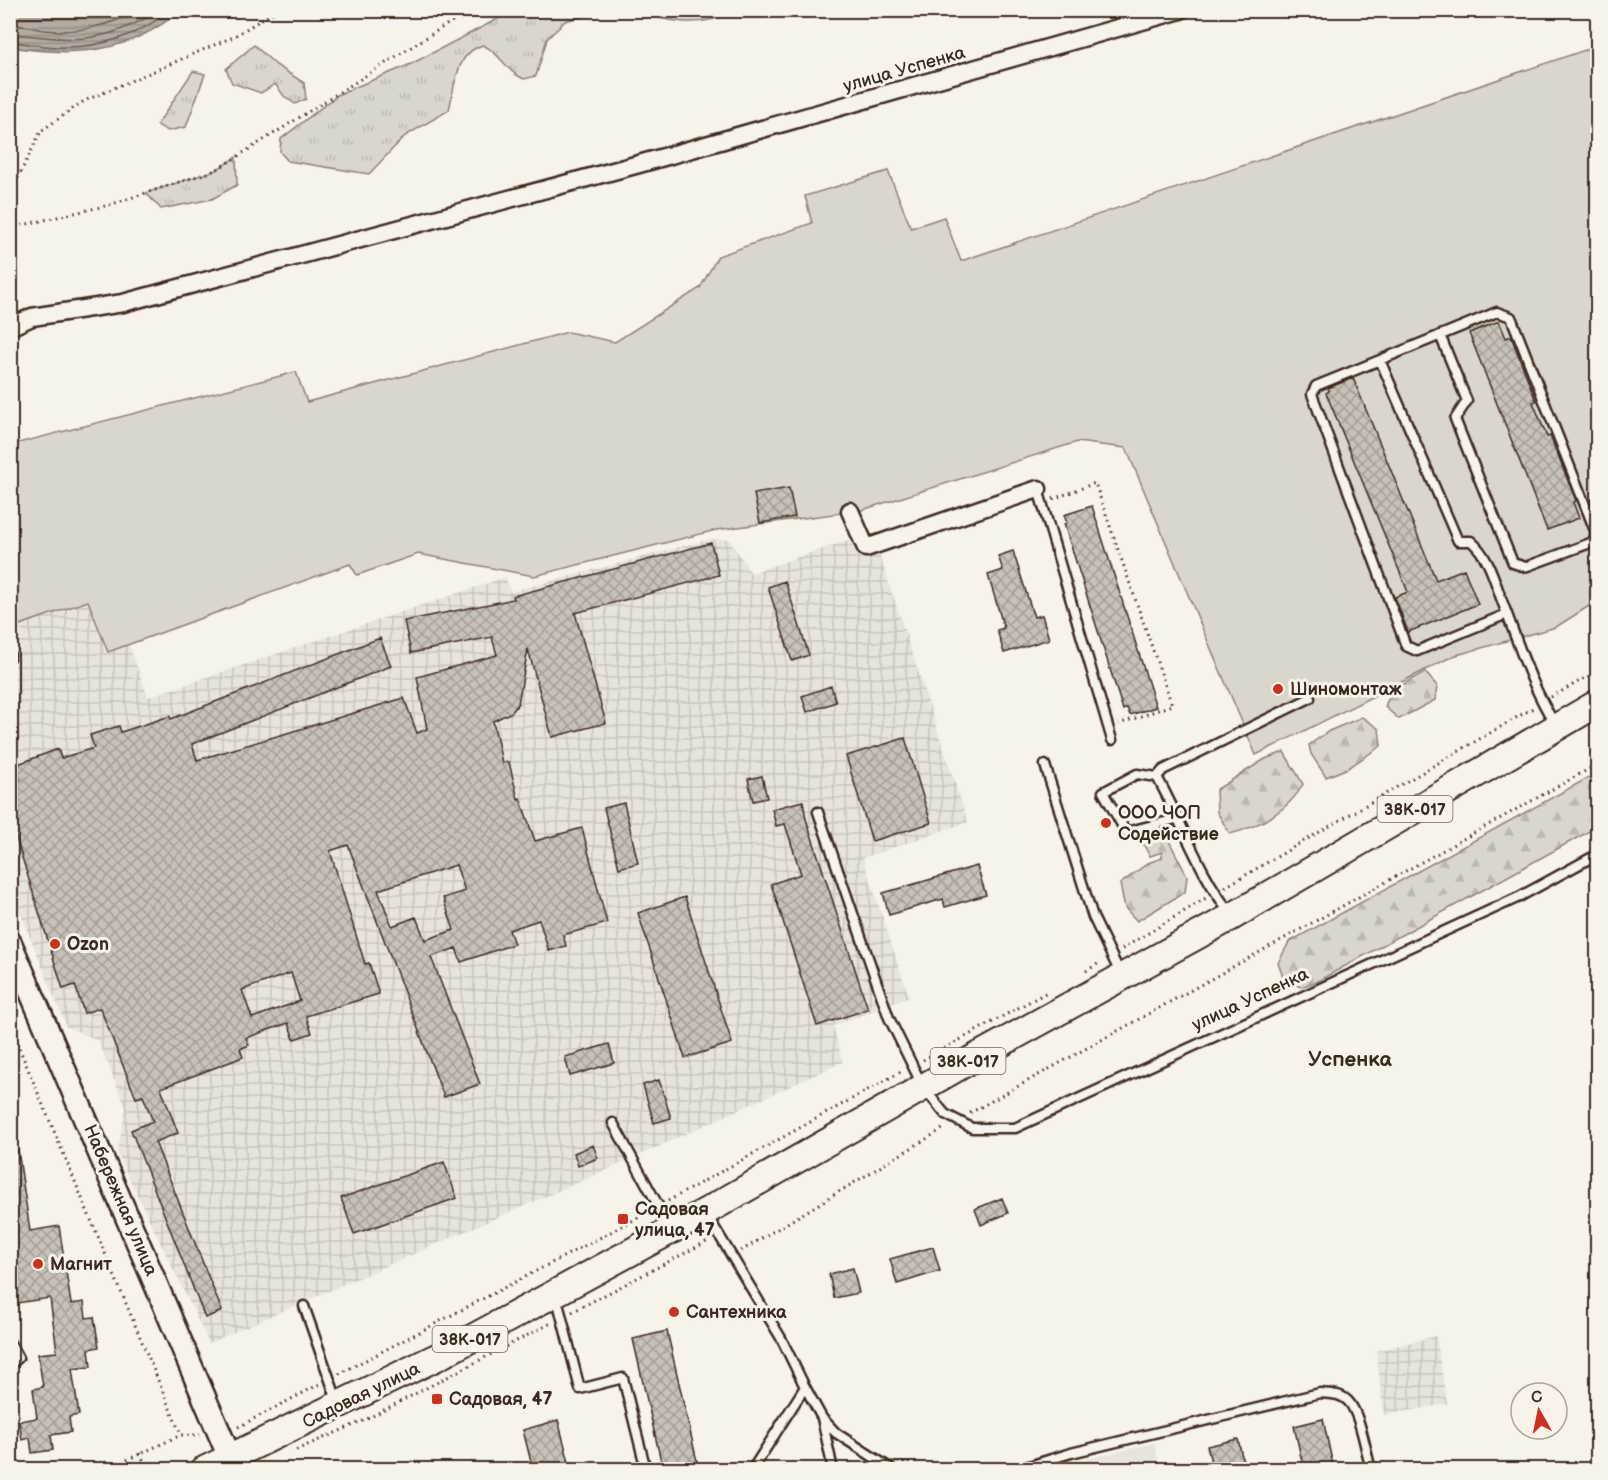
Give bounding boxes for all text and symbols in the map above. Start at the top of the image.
street label: улица Успенка [841,42,968,97]
place label: Шиномонтаж [1290,679,1402,700]
marker: Шиномонтаж [1271,682,1285,696]
road number: 38К-017 [1378,796,1452,822]
place label: ООО ЧОП Содействие [1118,803,1219,845]
marker: ООО ЧОП Содействие [1099,816,1113,830]
place label: Ozon [67,934,109,955]
marker: Ozon [48,937,62,951]
street label: улица Успенка [1189,963,1312,1036]
district label: Успенка [1308,1047,1392,1072]
road number: 38К-017 [930,1048,1006,1074]
street label: Набережная улица [79,1121,162,1279]
place label: Садовая улица, 47 [635,1199,715,1241]
marker: Садовая улица, 47 [616,1212,630,1226]
place label: Магнит [50,1254,112,1275]
marker: Магнит [31,1257,45,1271]
place label: Сантехника [686,1302,787,1323]
marker: Сантехника [667,1305,681,1319]
road number: 38К-017 [432,1326,508,1352]
street label: Садовая улица [299,1358,424,1433]
north arrow [1509,1381,1569,1441]
text: С [1530,1387,1544,1408]
place label: Садовая, 47 [449,1389,552,1410]
marker: Садовая, 47 [430,1392,444,1406]

